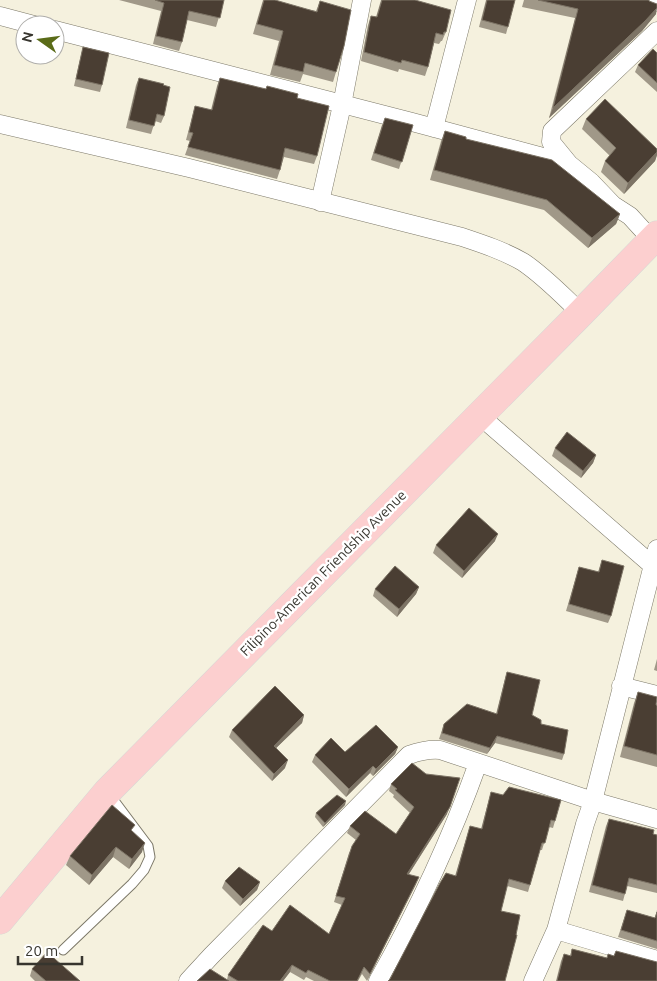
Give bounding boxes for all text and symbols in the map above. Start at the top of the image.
north arrow [15,15,65,65]
text: N [18,30,36,44]
street label: Filipino-American Friendship Avenue [237,487,409,659]
scale bar [18,934,81,966]
text: 20 m [25,942,58,959]

